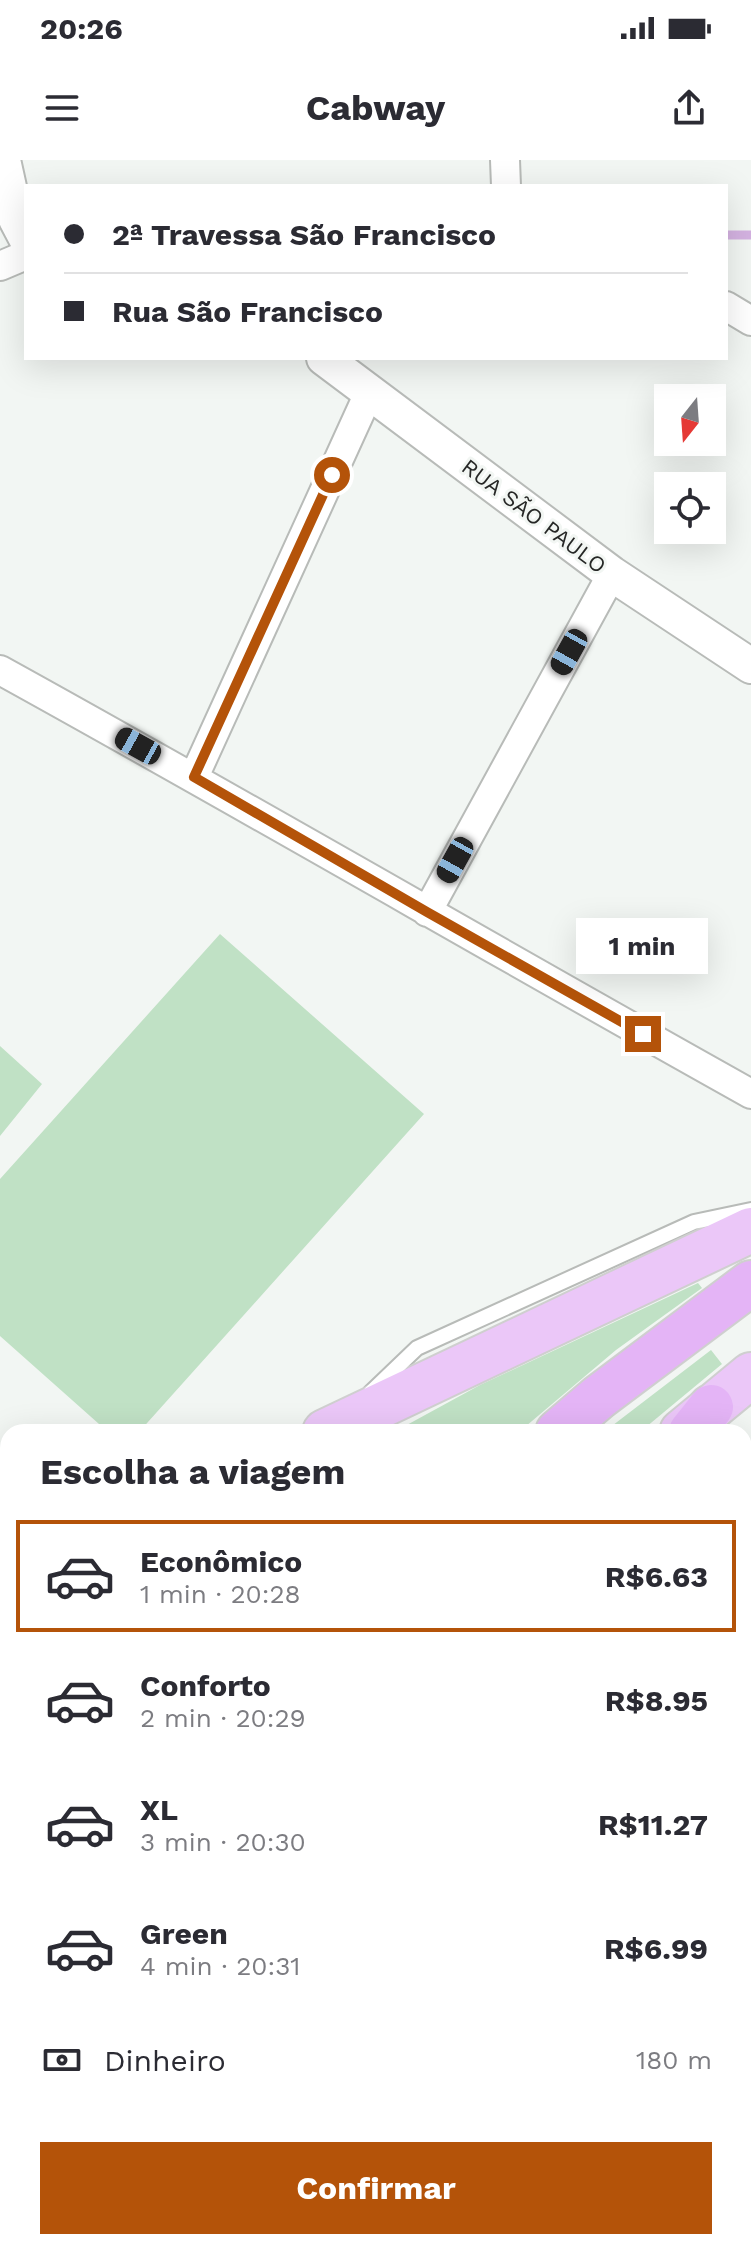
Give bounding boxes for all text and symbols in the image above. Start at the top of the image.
text: 20:26 [40,11,123,46]
icon: menu [40,86,84,130]
icon: share [667,86,711,130]
text: Cabway [306,87,445,129]
text: 2ª Travessa São Francisco [112,217,496,252]
text: Rua São Francisco [112,294,383,329]
north arrow [654,384,726,456]
map controls [654,384,726,544]
street label: RUA SÃO PAULO [457,454,611,578]
route start [314,457,350,493]
button: locate [654,472,726,544]
car [547,625,591,679]
car [111,724,165,768]
car [433,833,477,887]
callout: 1 min [577,918,709,974]
text: 1 min [609,931,675,961]
route end [625,1016,661,1052]
text: Escolha a viagem [40,1451,345,1493]
icon: car [44,1540,116,1612]
text: Econômico [140,1544,302,1579]
text: R$6.63 [605,1559,708,1594]
text: 1 min · 20:28 [140,1579,301,1609]
icon: car [44,1664,116,1736]
text: Conforto [140,1668,271,1703]
text: R$8.95 [605,1683,708,1718]
text: 2 min · 20:29 [140,1703,306,1733]
icon: car [44,1788,116,1860]
text: XL [140,1792,178,1827]
text: R$11.27 [598,1807,708,1842]
text: 3 min · 20:30 [140,1827,306,1857]
icon: car [44,1912,116,1984]
text: Green [140,1916,228,1951]
text: R$6.99 [604,1931,708,1966]
text: 4 min · 20:31 [140,1951,300,1981]
icon: cash [40,2038,84,2082]
text: Dinheiro [104,2043,226,2078]
text: 180 m [636,2045,712,2075]
button: Confirmar [40,2142,712,2234]

